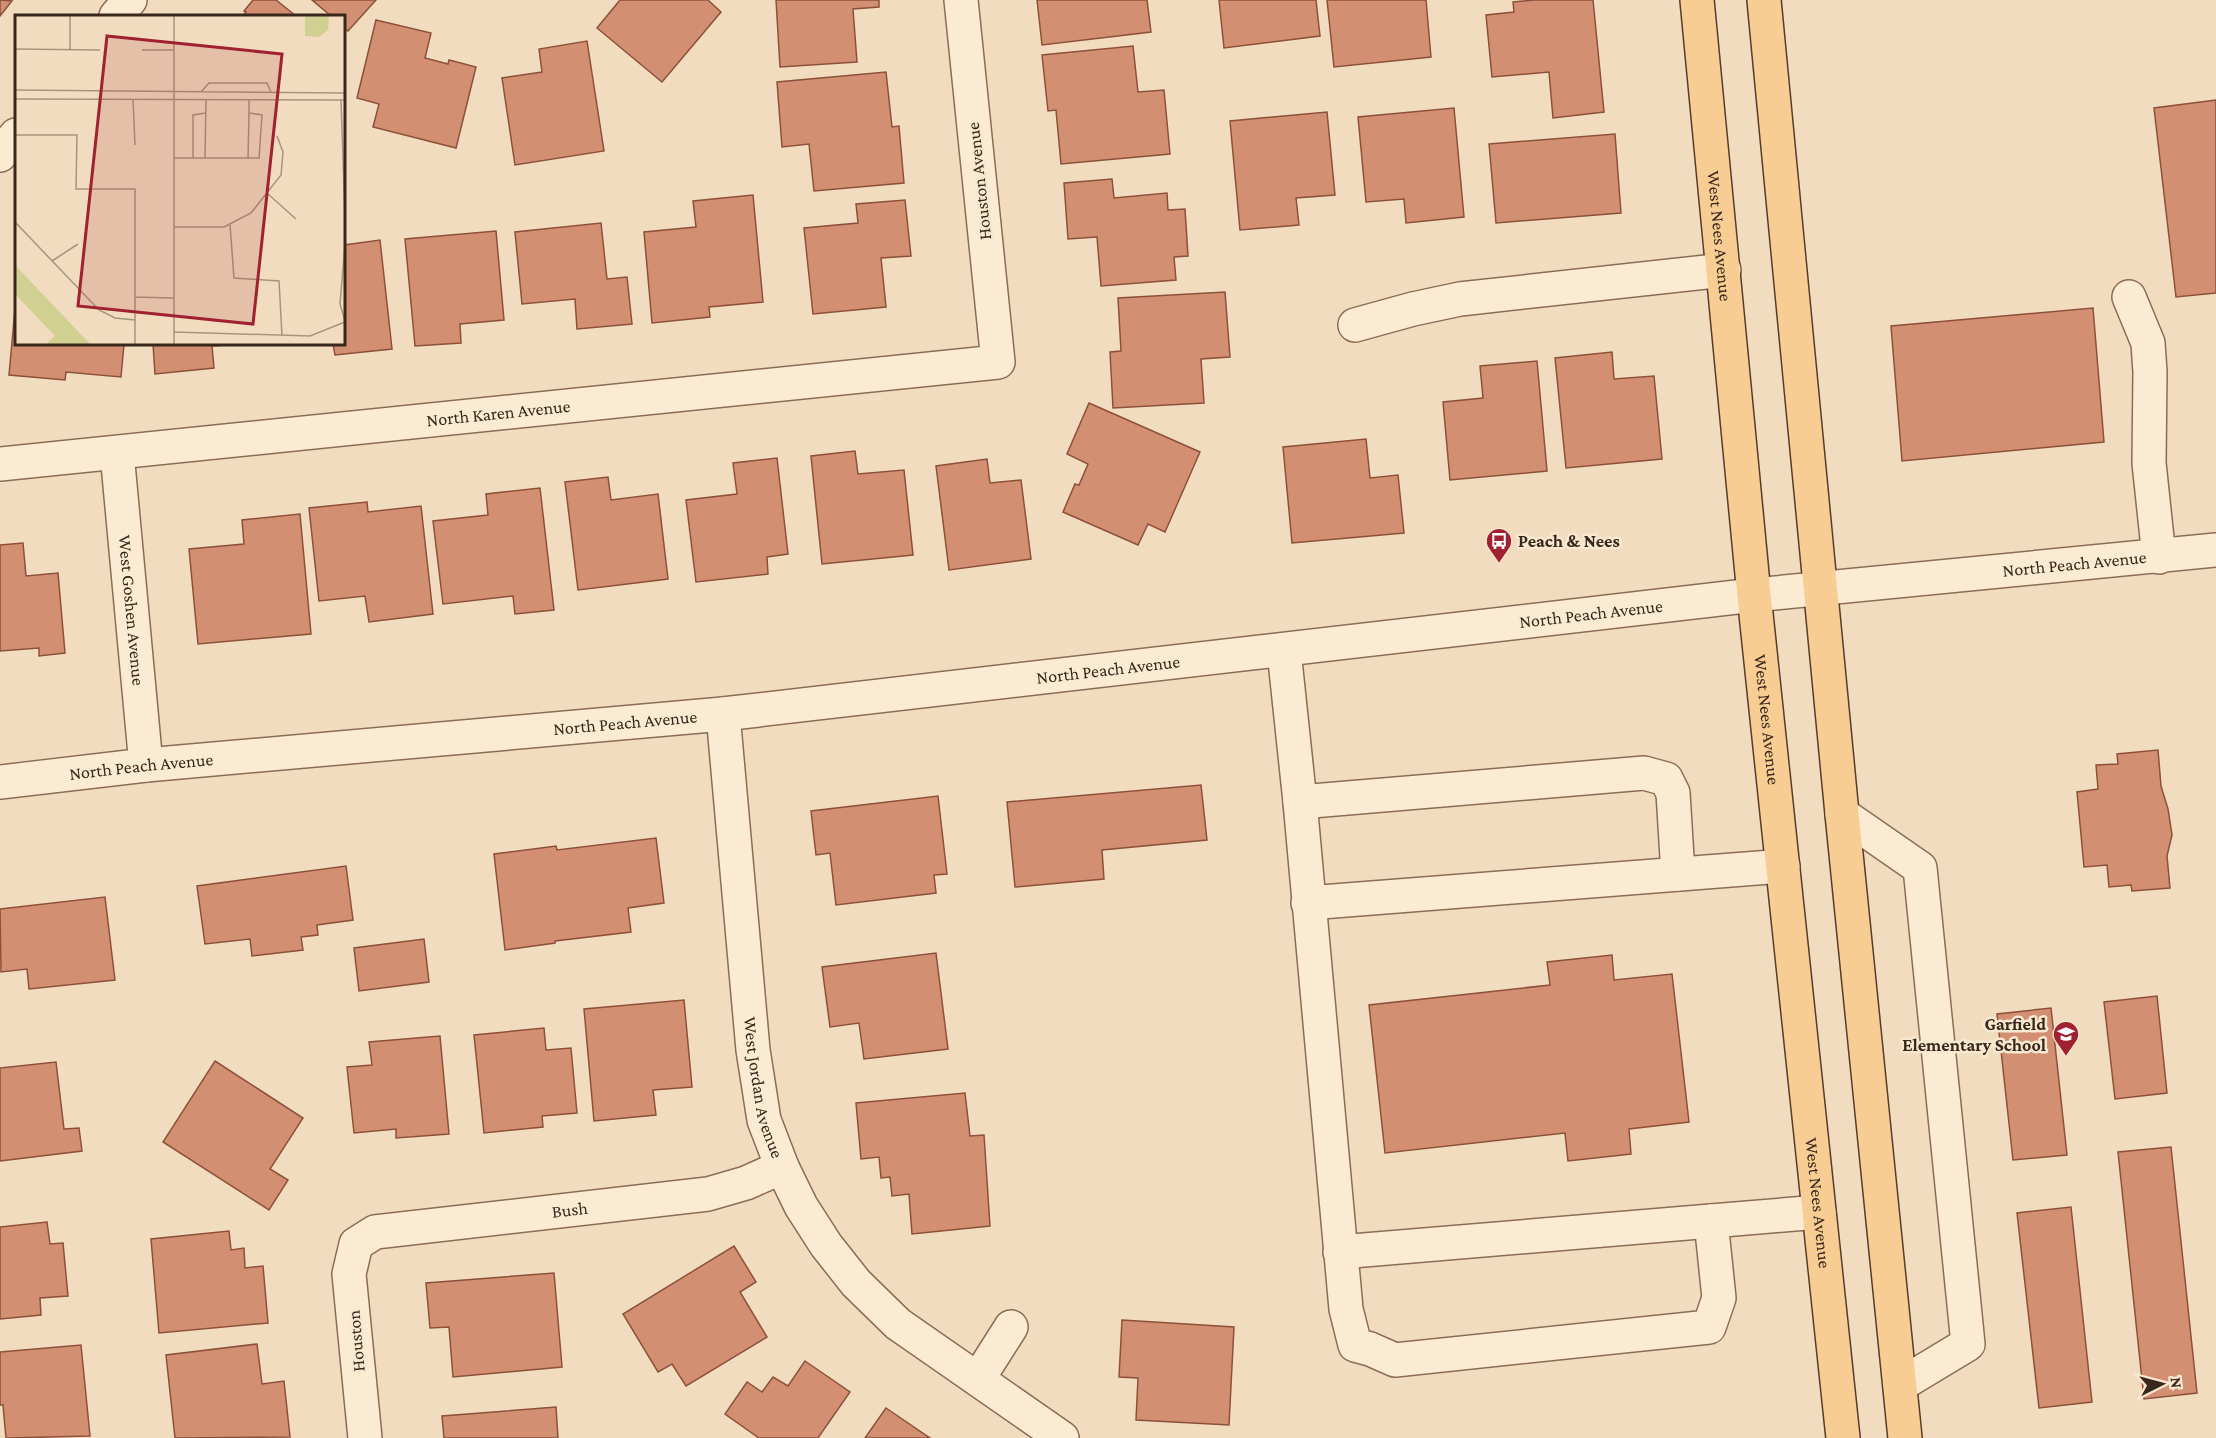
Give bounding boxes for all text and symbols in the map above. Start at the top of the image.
inset map [15,15,345,345]
street label: Houston Avenue [963,121,995,241]
street label: West Nees Avenue [1703,170,1736,302]
street label: North Karen Avenue [425,396,571,430]
bus stop icon: Peach & Nees [1484,526,1514,564]
place label: Peach & Nees [1518,531,1620,551]
street label: West Goshen Avenue [115,534,149,687]
street label: North Peach Avenue [2002,547,2147,581]
street label: North Peach Avenue [1518,596,1664,632]
street label: North Peach Avenue [1035,651,1181,688]
street label: West Nees Avenue [1750,653,1784,786]
street label: North Peach Avenue [552,706,698,739]
street label: North Peach Avenue [68,749,214,784]
place label: Garfield Elementary School [1902,1014,2046,1055]
street label: West Jordan Avenue [740,1016,788,1161]
school or university icon: Garfield Elementary School [2051,1019,2081,1057]
street label: West Nees Avenue [1801,1137,1835,1269]
street label: Bush [551,1198,589,1222]
street label: Houston [343,1309,369,1373]
north arrow [2132,1354,2192,1414]
text: N [2167,1376,2185,1389]

